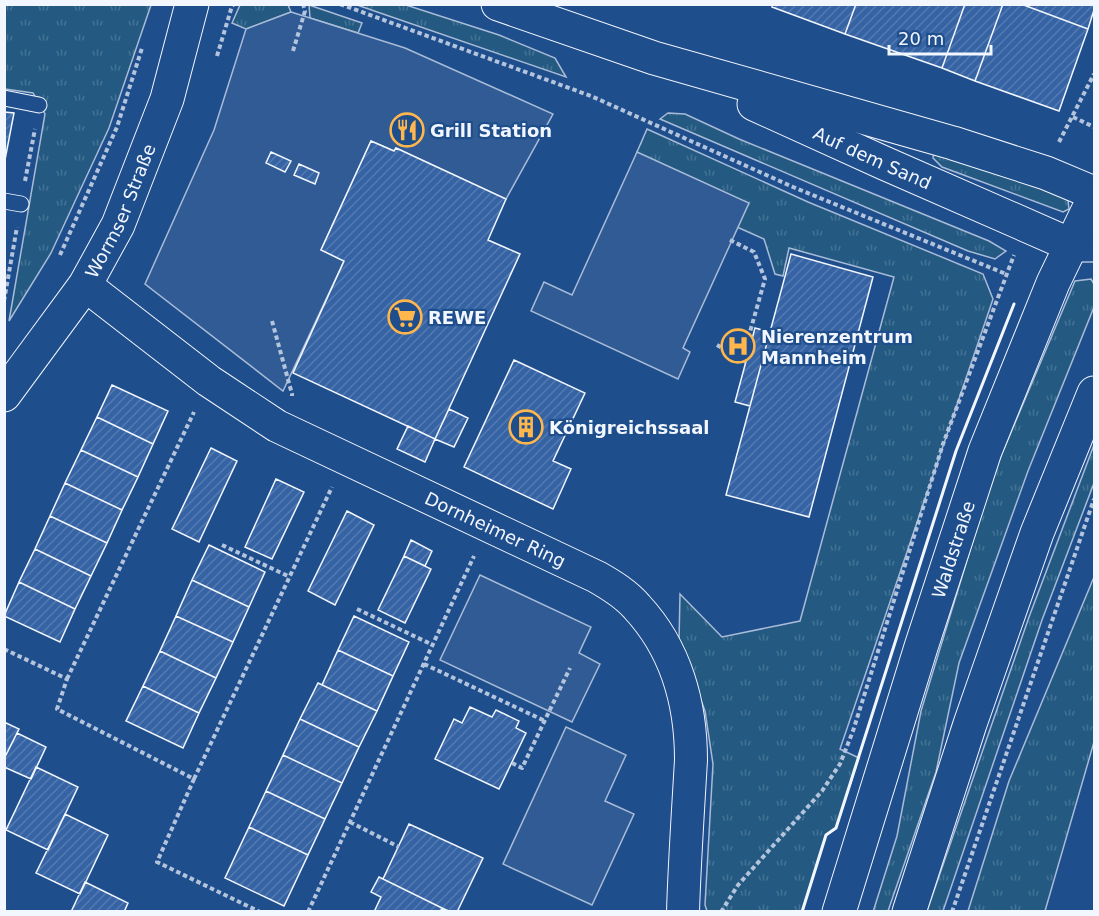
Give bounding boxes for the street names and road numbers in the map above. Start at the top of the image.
street label: Auf dem Sand [810,122,935,193]
street label: Wormser Straße [80,140,159,282]
street label: Dornheimer Ring [422,487,569,571]
street label: Waldstraße [927,498,979,601]

